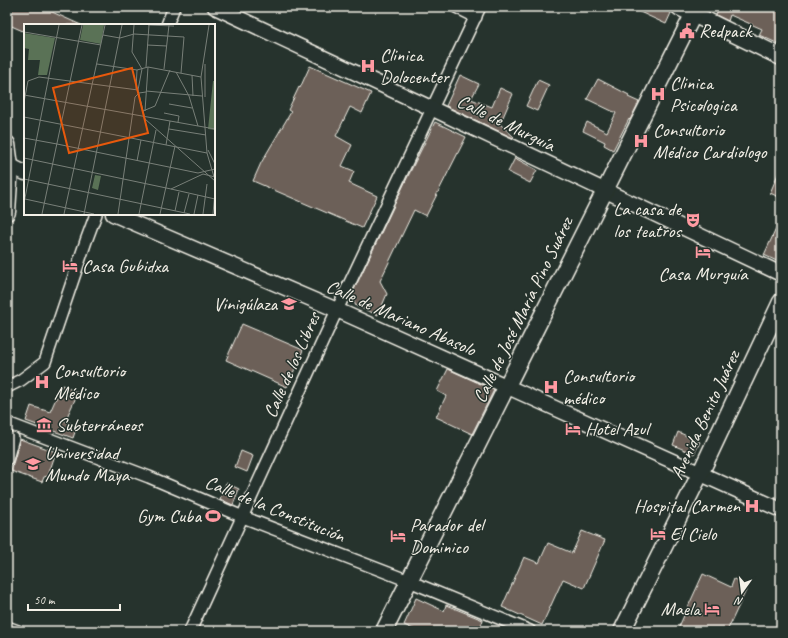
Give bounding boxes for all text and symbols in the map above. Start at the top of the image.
place label: Redpack [699,19,754,43]
public building icon: Redpack [678,22,696,40]
inset map [24,24,215,215]
place label: Clinica Dolocenter [380,43,450,89]
hospital icon: Clinica Dolocenter [359,57,377,75]
place label: Clinica Psicologica [670,71,738,117]
hospital icon: Clinica Psicologica [649,85,667,103]
street label: Calle de Murguía [453,89,560,158]
place label: Consultorio Médico Cardiologo [653,118,768,164]
hospital icon: Consultorio Médico Cardiologo [632,132,650,150]
place label: La casa de los teatros [613,197,683,243]
theatre icon: La casa de los teatros [684,211,702,229]
street label: Calle de José María Pino Suárez [468,212,579,407]
hotel icon: Casa Murguía [694,243,712,261]
place label: Casa Gubidxa [82,254,169,278]
hotel icon: Casa Gubidxa [61,257,79,275]
place label: Casa Murguía [658,262,749,286]
street label: Calle de Mariano Abasolo [322,274,481,362]
place label: Vinigúlaza [213,292,278,316]
school or university icon: Vinigúlaza [280,295,298,313]
street label: Calle de los Libres [258,307,327,422]
street label: Avenida Benito Juárez [665,345,746,483]
place label: Consultorio Médico [54,359,127,405]
place label: Consultorio médico [563,364,636,410]
hospital icon: Consultorio Médico [33,373,51,391]
hospital icon: Consultorio médico [542,378,560,396]
place label: Subterráneos [56,413,144,437]
museum icon: Subterráneos [35,416,53,434]
place label: Hotel Azul [585,417,652,441]
hotel icon: Hotel Azul [564,420,582,438]
place label: Universidad Mundo Maya [45,441,131,487]
school or university icon: Universidad Mundo Maya [24,455,42,473]
street label: Calle de la Constitución [202,470,349,548]
place label: Hospital Carmen [634,494,740,518]
hospital icon: Hospital Carmen [743,497,761,515]
place label: Gym Cuba [137,504,202,528]
sports icon: Gym Cuba [204,507,222,525]
place label: Parador del Dominico [410,513,487,559]
place label: El Cielo [670,522,718,546]
hotel icon: El Cielo [649,525,667,543]
hotel icon: Parador del Dominico [389,527,407,545]
north arrow [722,572,762,612]
scale bar [28,586,120,612]
text: 50 m [34,592,56,608]
text: N [732,594,745,609]
place label: Maela [661,597,702,621]
hotel icon: Maela [703,600,721,618]

